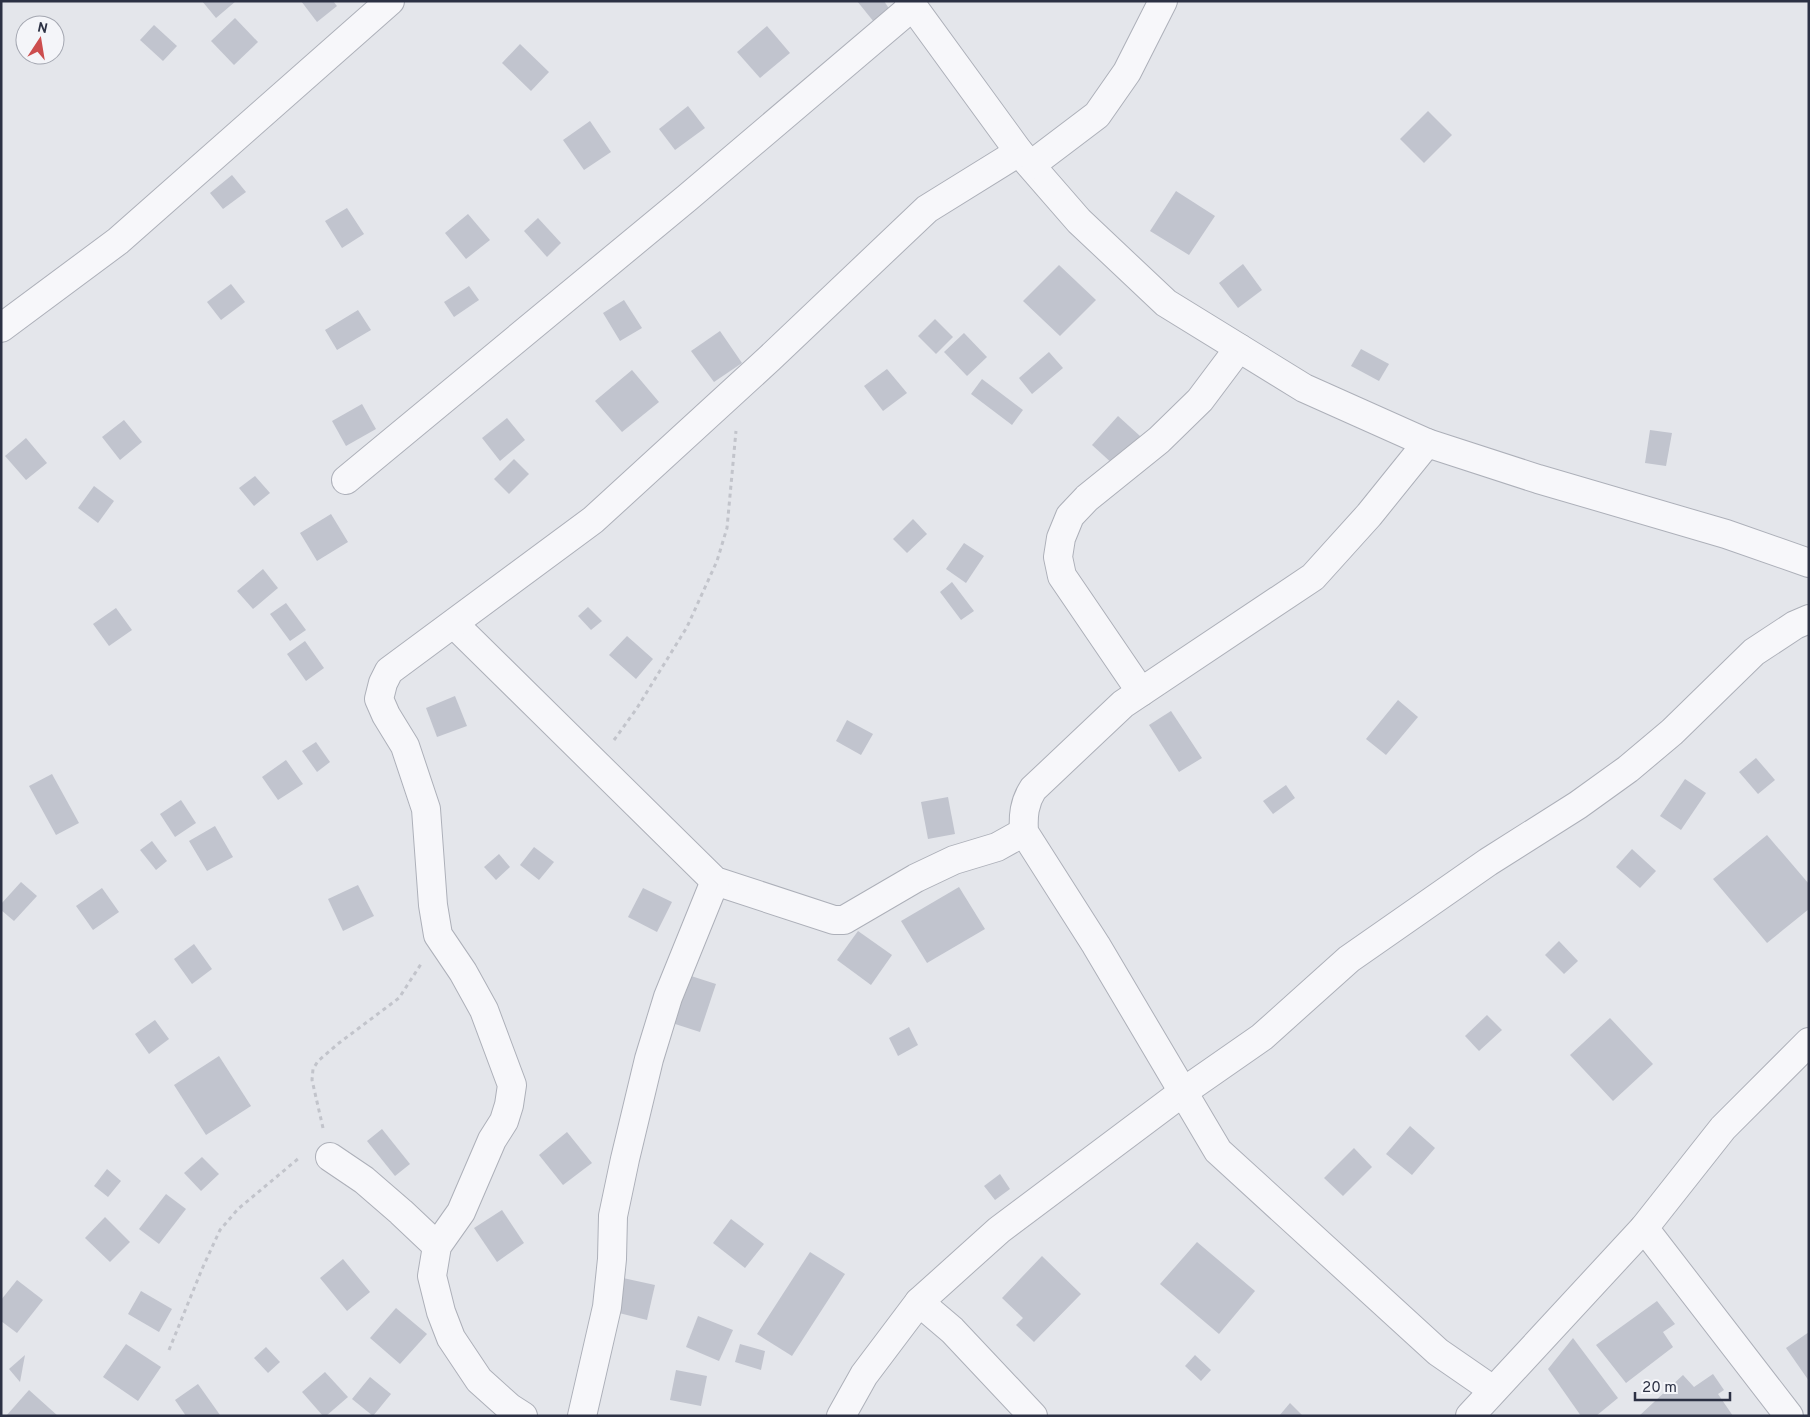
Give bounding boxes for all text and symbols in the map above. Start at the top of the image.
north arrow [15,15,65,65]
text: N [36,19,49,38]
scale bar [1635,1370,1730,1402]
text: 20 m [1642,1379,1677,1398]

